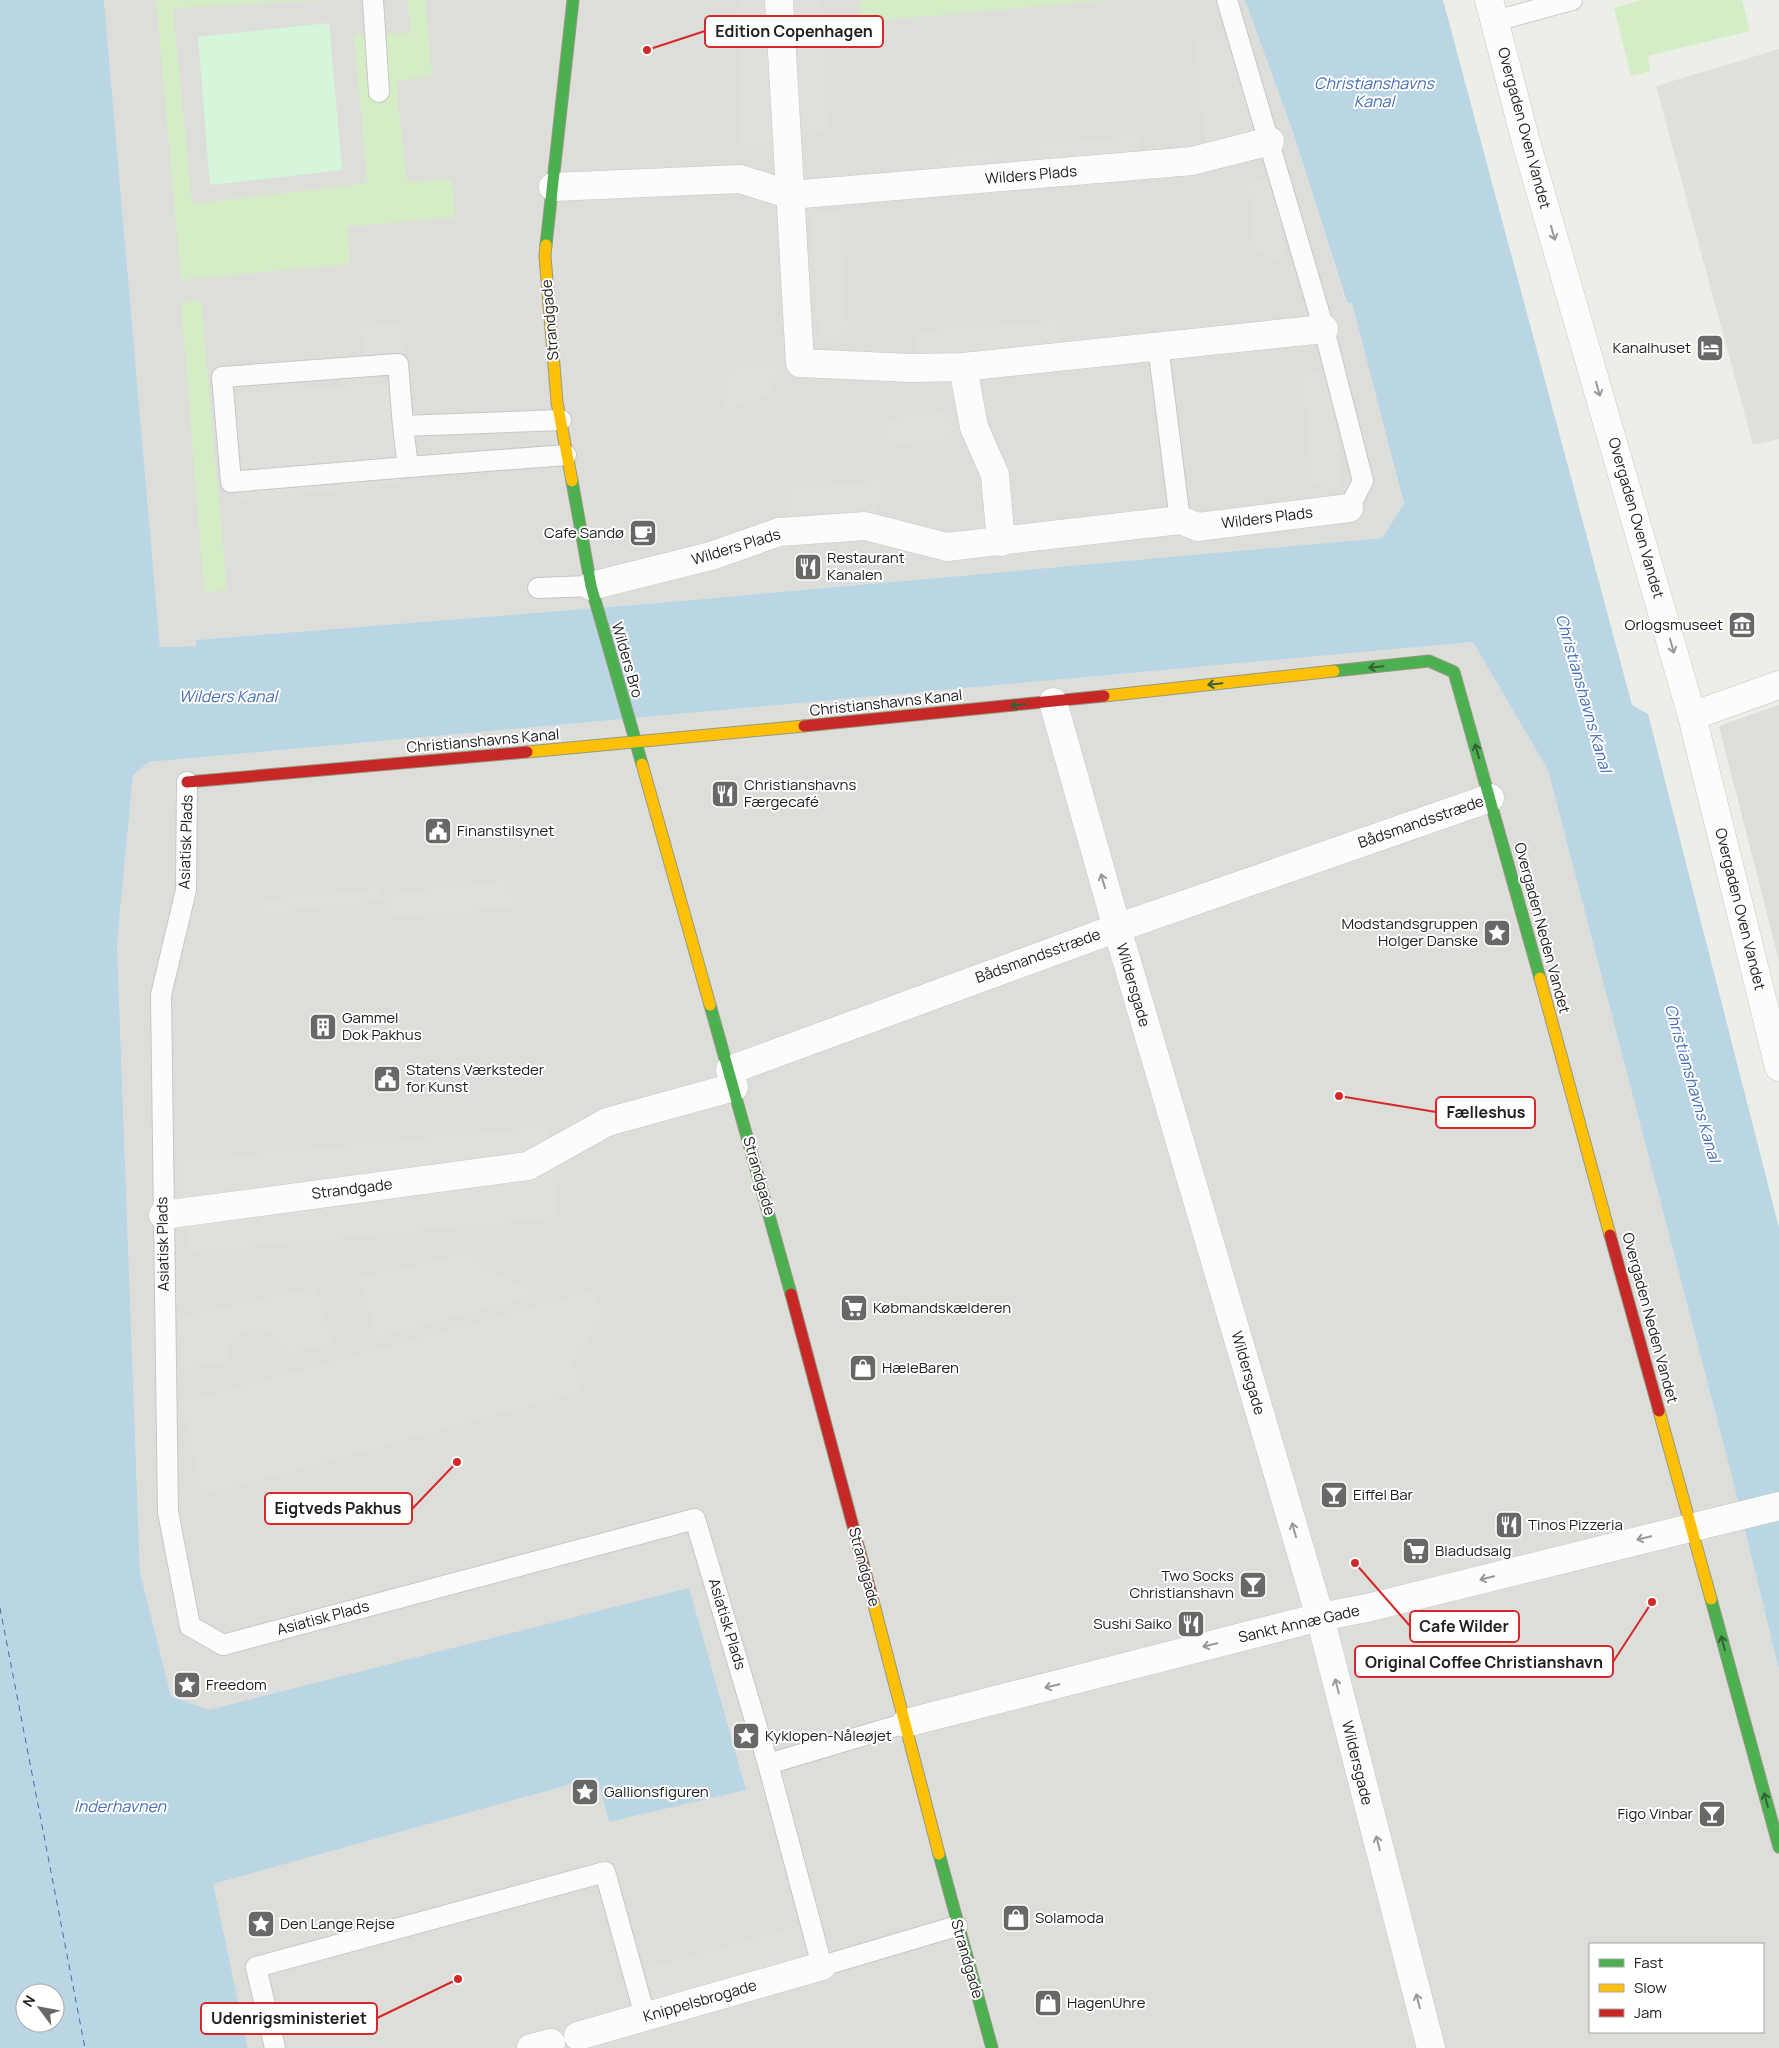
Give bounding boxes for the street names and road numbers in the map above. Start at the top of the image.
street label: Overgaden Oven Vandet [1493,45,1556,211]
street label: Wilders Plads [984,160,1078,189]
street label: Strandgade [535,278,564,361]
street label: Overgaden Oven Vandet [1603,435,1670,601]
street label: Wilders Plads [1220,501,1314,534]
street label: Wilders Plads [689,523,783,570]
street label: Wilders Bro [607,620,648,700]
street label: Christianshavns Kanal [809,684,963,721]
street label: Christianshavns Kanal [406,723,560,758]
street label: Bådsmandsstræde [1355,790,1487,853]
street label: Asiatisk Plads [173,794,198,890]
street label: Overgaden Oven Vandet [1710,826,1771,992]
street label: Overgaden Neden Vandet [1510,840,1575,1016]
street label: Bådsmandsstræde [972,923,1104,988]
street label: Wildersgade [1112,941,1156,1029]
street label: Strandgade [738,1134,781,1218]
street label: Strandgade [310,1173,394,1204]
street label: Asiatisk Plads [151,1196,174,1292]
street label: Overgaden Neden Vandet [1618,1230,1683,1406]
street label: Wildersgade [1227,1329,1271,1417]
street label: Strandgade [844,1525,885,1609]
street label: Asiatisk Plads [704,1576,751,1672]
street label: Asiatisk Plads [274,1595,371,1640]
street label: Sankt Annæ Gade [1236,1599,1362,1648]
street label: Wildersgade [1337,1718,1378,1807]
street label: Strandgade [946,1917,989,2001]
street label: Knippelsbrogade [641,1974,759,2027]

